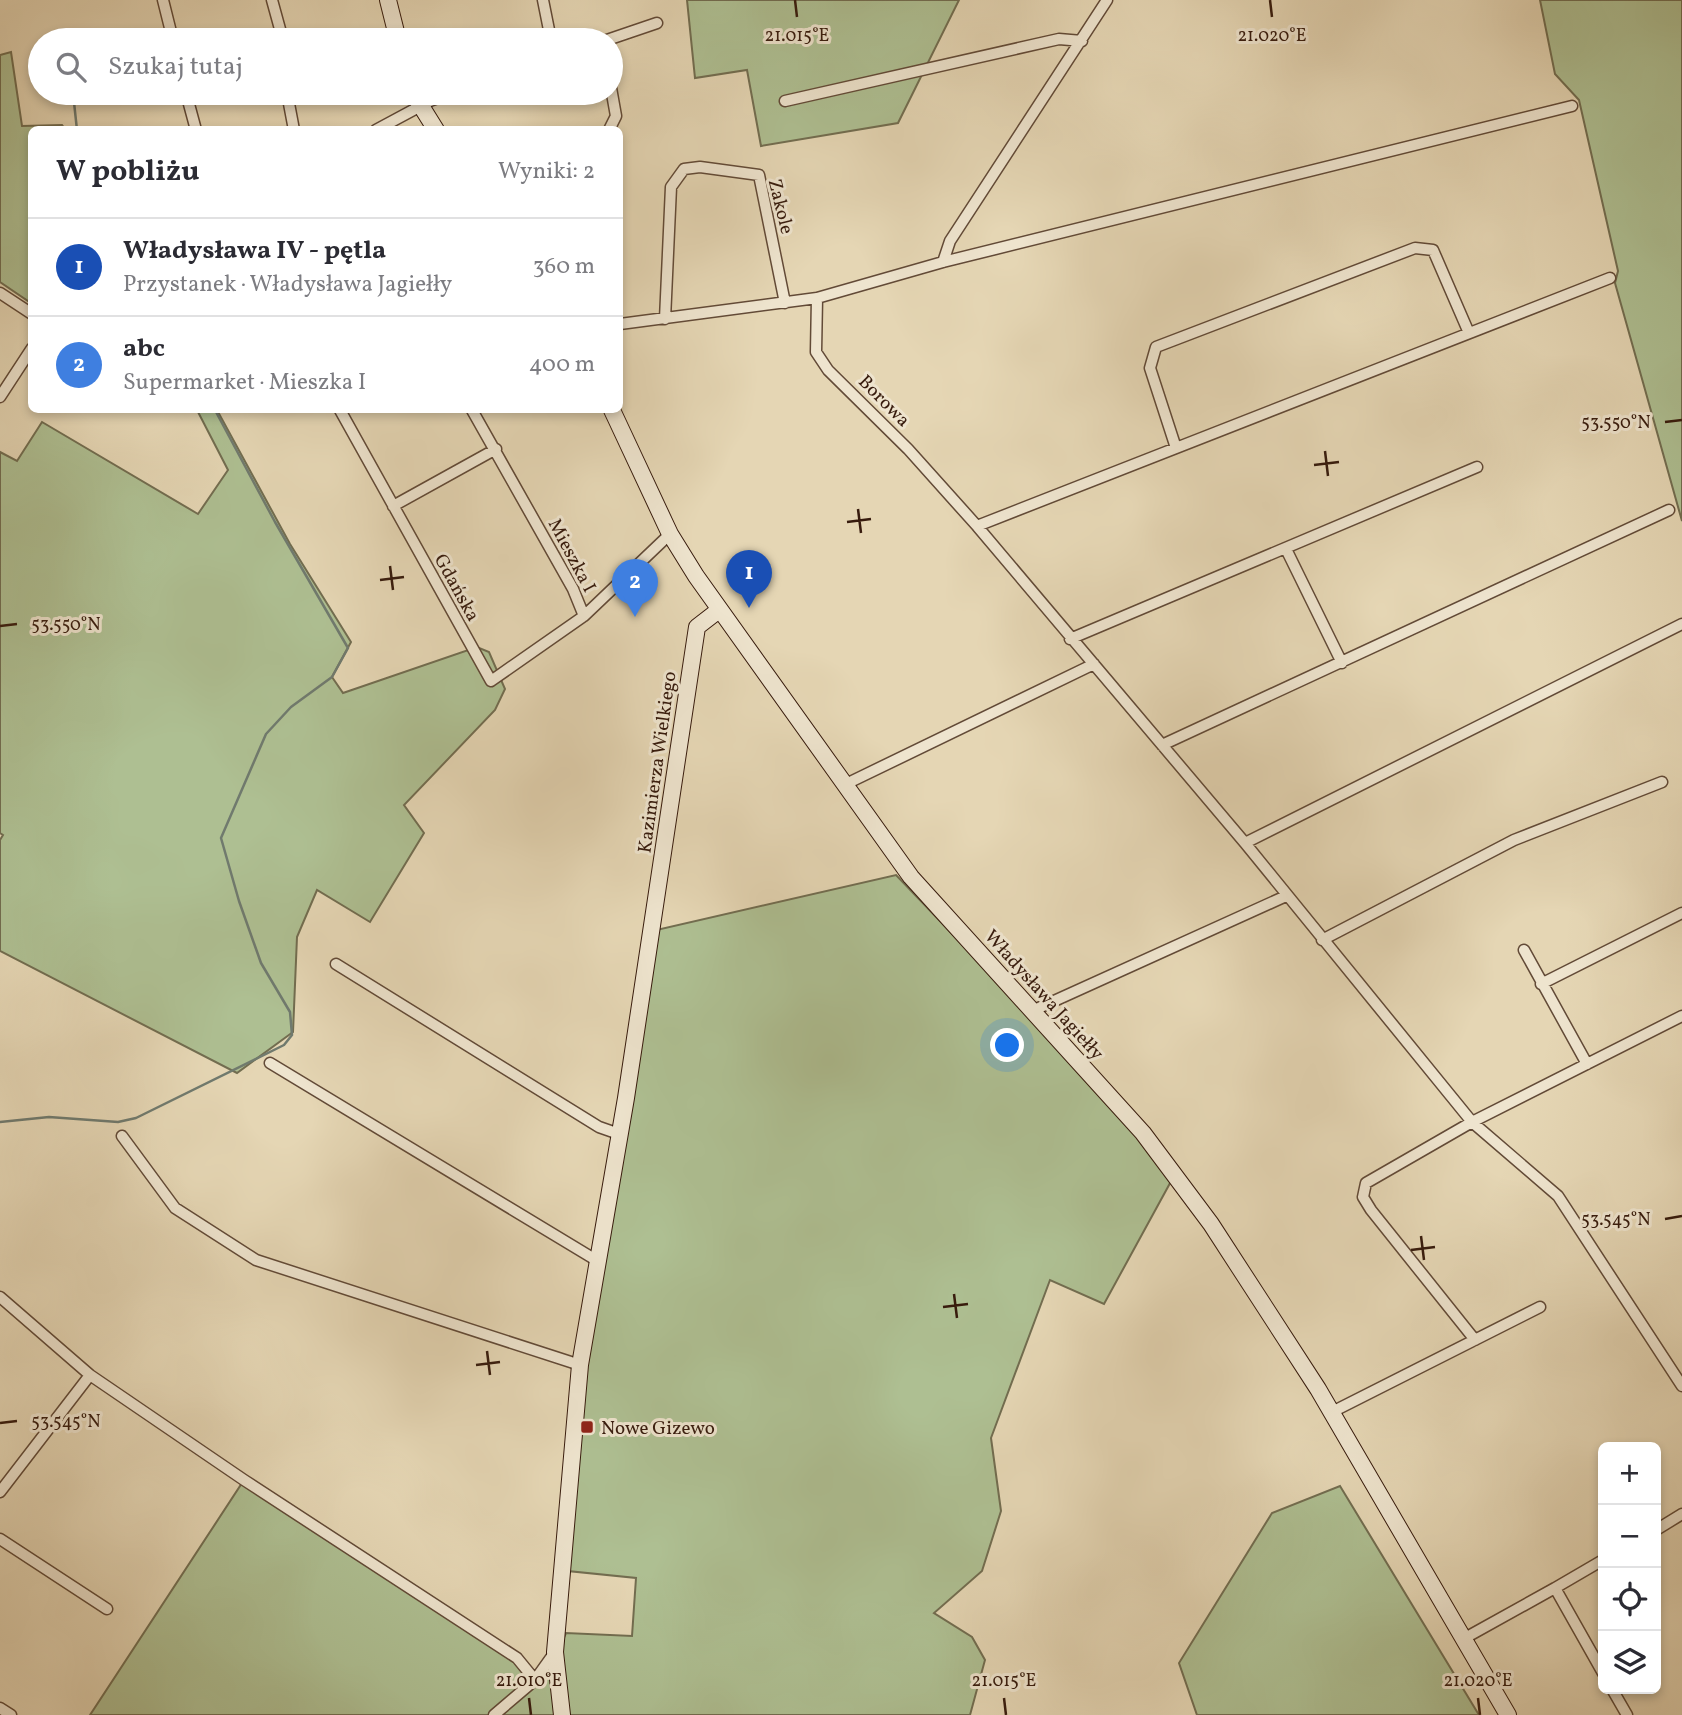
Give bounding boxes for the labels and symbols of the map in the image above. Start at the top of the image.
text: 21.015°E [765,24,830,49]
text: 21.020°E [1237,24,1307,49]
street label: Zakole [761,176,799,237]
street label: Borowa [852,370,915,433]
text: 53.550°N [1581,411,1651,436]
street label: Mieszka I [541,514,602,598]
street label: Gdańska [427,550,485,626]
pin: 1 [726,550,772,608]
pin: 2 [612,559,658,617]
text: 53.550°N [31,613,101,638]
street label: Kazimierza Wielkiego [632,670,684,855]
street label: Władysława Jagiełły [978,924,1109,1066]
your location [990,1028,1024,1062]
text: 53.545°N [1581,1208,1651,1233]
text: 53.545°N [31,1410,101,1435]
place label: Nowe Gizewo [601,1416,715,1442]
marker: Nowe Gizewo [579,1419,595,1435]
text: 21.010°E [496,1669,563,1694]
text: 21.015°E [972,1669,1037,1694]
text: 21.020°E [1443,1669,1513,1694]

